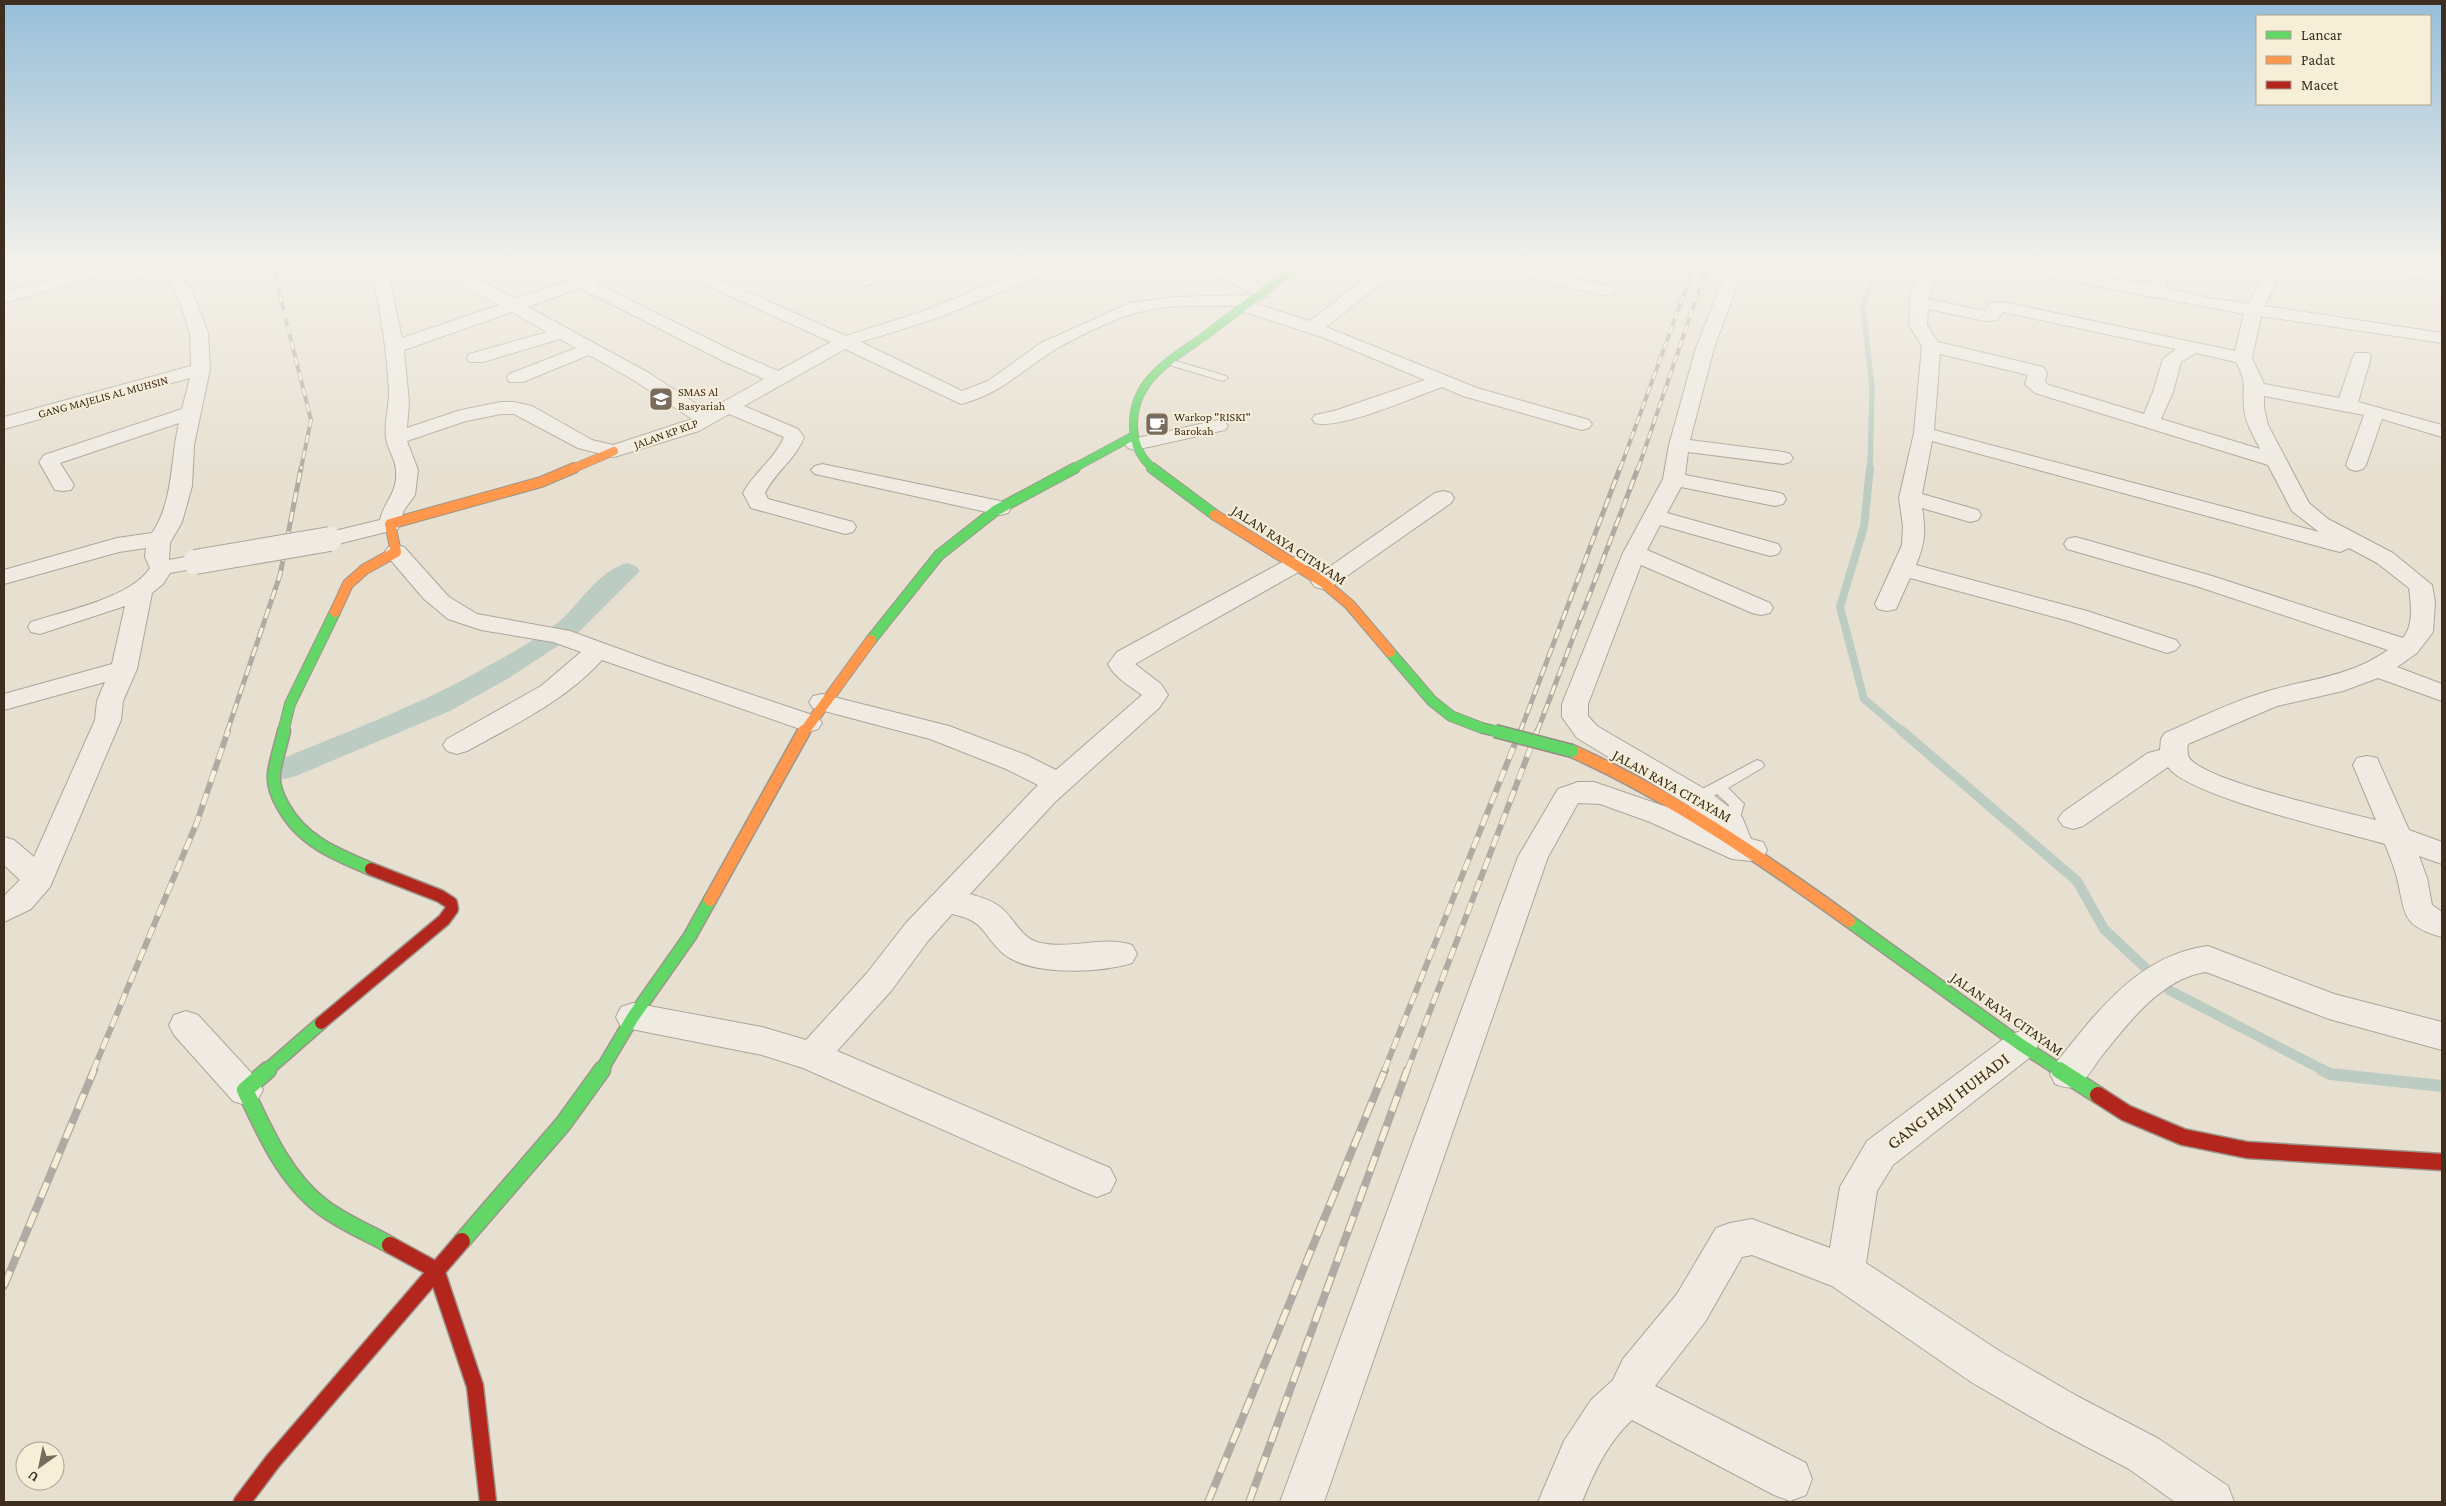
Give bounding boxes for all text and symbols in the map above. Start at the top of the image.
legend [2256,15,2431,105]
text: Lancar [2301,27,2343,43]
text: Padat [2301,52,2336,68]
text: Macet [2301,77,2339,93]
street label: GANG MAJELIS AL MUHSIN [36,373,170,421]
place label: SMAS Al Basyariah [678,385,726,413]
school or university icon: SMAS Al Basyariah [648,386,674,412]
place label: Warkop "RISKI" Barokah [1174,410,1251,438]
cafe icon: Warkop "RISKI" Barokah [1144,411,1170,437]
street label: JALAN KP KLP [631,416,700,452]
street label: JALAN RAYA CITAYAM [1226,501,1349,589]
street label: JALAN RAYA CITAYAM [1608,746,1734,826]
street label: JALAN RAYA CITAYAM [1946,968,2066,1060]
street label: GANG HAJI HUHADI [1883,1049,2013,1153]
north arrow [15,1441,65,1491]
text: U [24,1467,41,1486]

